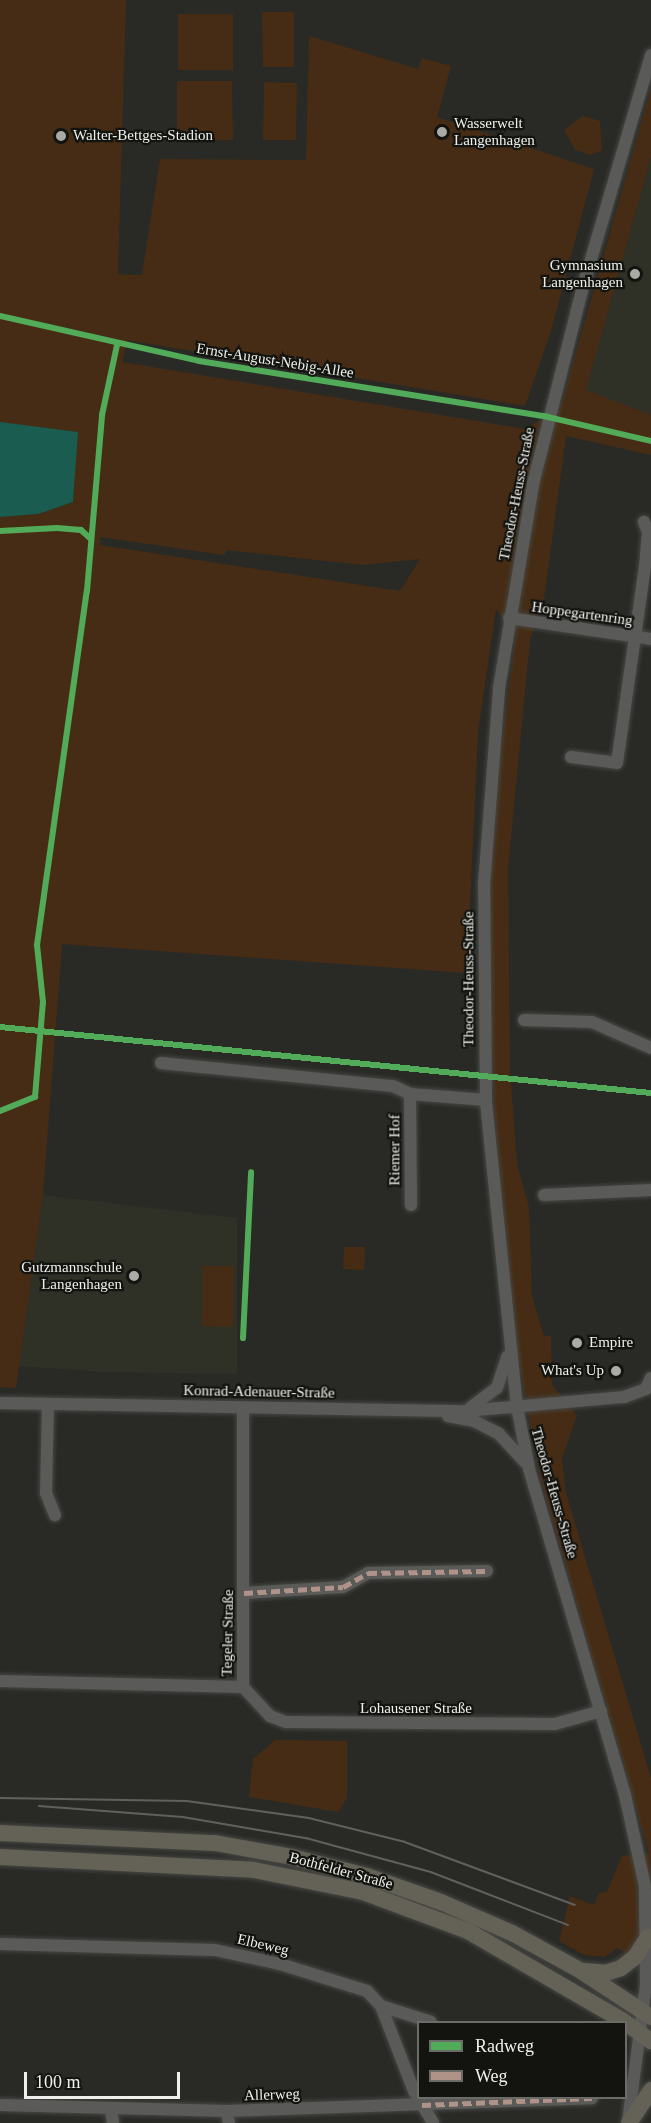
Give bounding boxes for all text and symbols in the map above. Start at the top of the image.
place label: Wasserwelt Langenhagen [454,114,535,149]
marker: Wasserwelt Langenhagen [435,125,449,139]
place label: Walter-Bettges-Stadion [73,127,213,145]
marker: Walter-Bettges-Stadion [54,129,68,143]
place label: Gymnasium Langenhagen [542,256,623,291]
marker: Gymnasium Langenhagen [628,267,642,281]
street label: Ernst-August-Nebig-Allee [195,340,355,382]
street label: Theodor-Heuss-Straße [495,426,539,562]
street label: Hoppegartenring [530,598,634,630]
street label: Theodor-Heuss-Straße [460,911,478,1047]
street label: Riemer Hof [386,1114,404,1186]
place label: Gutzmannschule Langenhagen [21,1258,122,1293]
marker: Gutzmannschule Langenhagen [127,1269,141,1283]
place label: Empire [589,1334,633,1352]
marker: Empire [570,1336,584,1350]
place label: What's Up [541,1362,604,1380]
marker: What's Up [609,1364,623,1378]
street label: Konrad-Adenauer-Straße [183,1382,335,1402]
street label: Theodor-Heuss-Straße [527,1425,581,1561]
street label: Tegeler Straße [218,1589,238,1677]
street label: Lohausener Straße [360,1700,472,1718]
street label: Bothfelder Straße [287,1849,395,1893]
street label: Elbeweg [235,1930,291,1960]
legend [417,2021,627,2099]
text: Radweg [475,2036,534,2056]
scale bar [27,2060,183,2098]
text: Weg [475,2066,508,2086]
text: 100 m [35,2072,81,2092]
street label: Allerweg [244,2085,300,2105]

